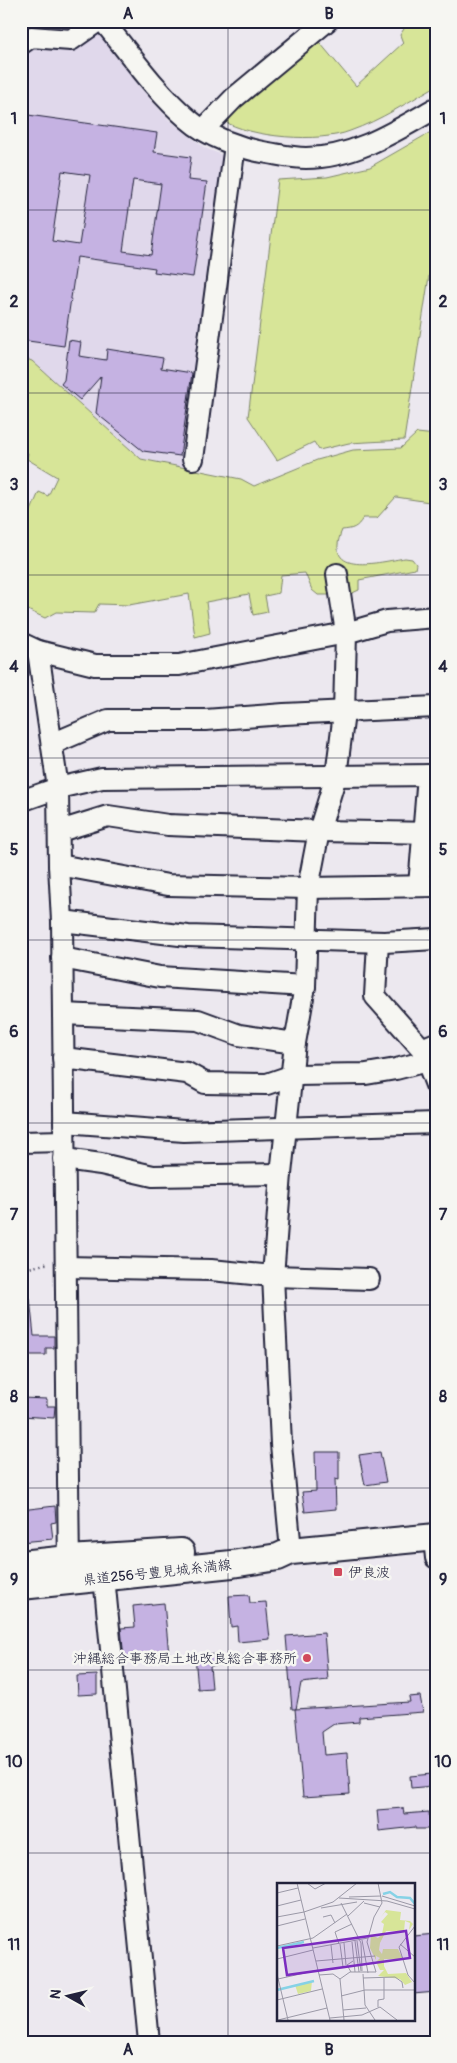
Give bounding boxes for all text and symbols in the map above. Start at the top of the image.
text: A [123,4,134,24]
text: B [324,4,334,24]
text: 1 [11,109,17,129]
text: 1 [440,109,446,129]
text: 2 [10,292,19,312]
text: 2 [439,292,448,312]
text: 3 [10,475,19,495]
text: 3 [439,475,448,495]
text: 4 [9,657,19,677]
text: 4 [438,657,448,677]
text: 5 [10,840,19,860]
text: 5 [439,840,448,860]
text: 6 [9,1022,19,1042]
text: 6 [438,1022,448,1042]
text: 7 [10,1205,19,1225]
text: 7 [439,1205,448,1225]
text: 8 [10,1387,18,1407]
text: 8 [439,1387,447,1407]
street label: 県道256号豊見城糸満線 [82,1556,232,1589]
place label: 伊良波 [348,1564,390,1581]
marker: 伊良波 [332,1566,344,1578]
text: 9 [10,1570,18,1590]
text: 9 [439,1570,447,1590]
place label: 沖縄総合事務局土地改良総合事務所 [73,1650,297,1667]
marker: 沖縄総合事務局土地改良総合事務所 [301,1652,313,1664]
text: 10 [5,1752,23,1772]
text: 10 [434,1752,452,1772]
inset map [277,1883,414,2020]
text: 11 [8,1935,20,1955]
text: 11 [437,1935,449,1955]
north arrow [42,1970,92,2020]
text: N [47,1988,65,2000]
text: A [123,2040,134,2060]
text: B [324,2040,334,2060]

